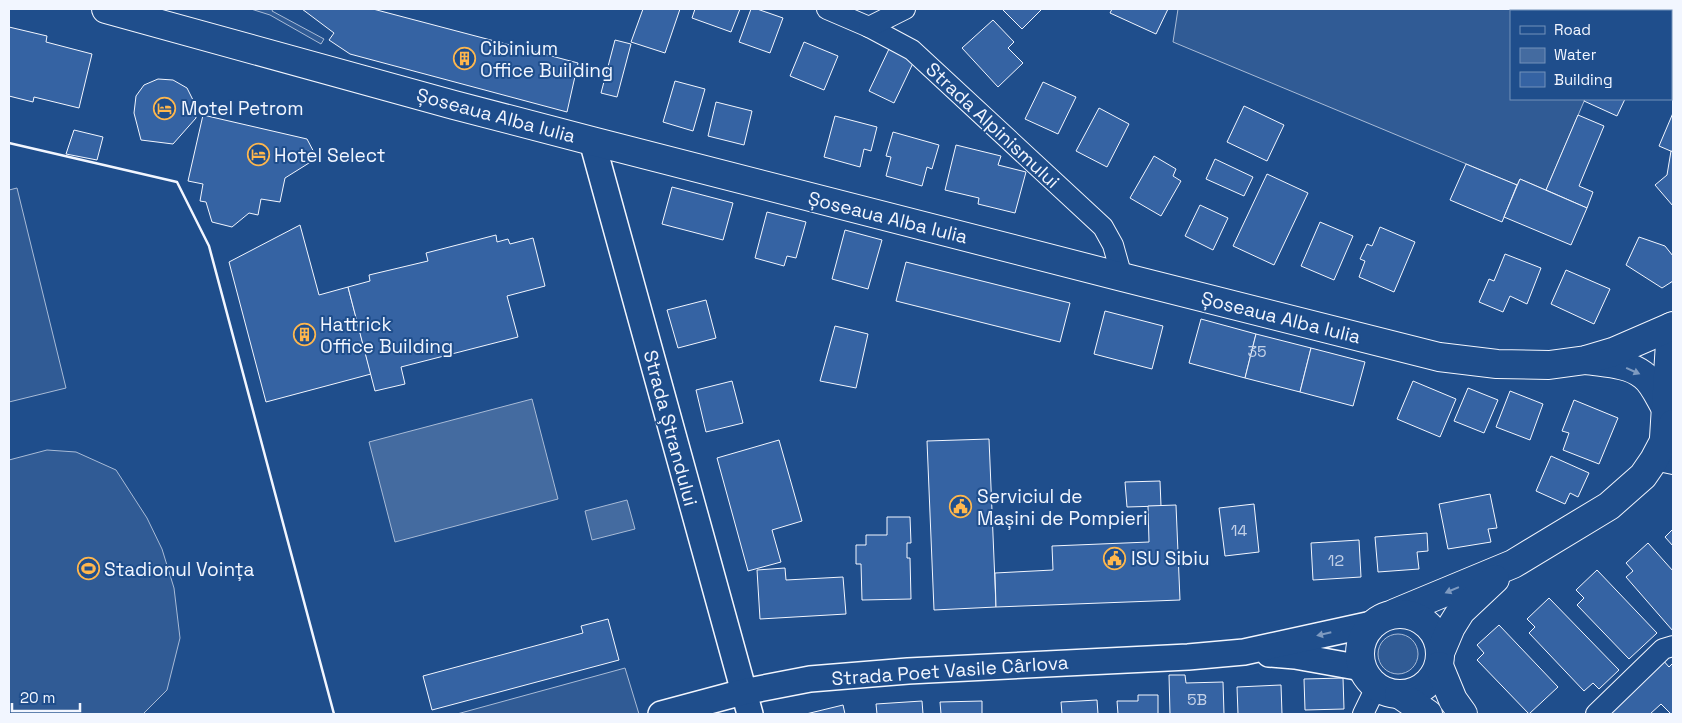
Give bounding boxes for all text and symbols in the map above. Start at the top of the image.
legend [1510,10,1672,100]
text: Road [1554,20,1591,39]
place label: Cibinium Office Building [480,36,613,83]
text: Water [1554,45,1597,64]
building icon: Cibinium Office Building [452,47,476,71]
street label: Strada Alpinismului [920,57,1065,194]
text: Building [1554,70,1613,89]
street label: Șoseaua Alba Iulia [414,82,578,149]
hotel icon: Motel Petrom [153,96,177,120]
place label: Motel Petrom [181,96,304,121]
hotel icon: Hotel Select [246,143,270,167]
place label: Hotel Select [274,143,386,168]
street label: Șoseaua Alba Iulia [805,186,970,249]
street label: Șoseaua Alba Iulia [1198,286,1363,349]
place label: Hattrick Office Building [320,312,453,359]
building icon: Hattrick Office Building [292,323,316,347]
house number: 35 [1247,341,1267,362]
street label: Strada Ștrandului [638,347,703,509]
one-way arrow [1626,367,1641,375]
place label: Serviciul de Mașini de Pompieri [977,484,1148,531]
public building icon: Serviciul de Mașini de Pompieri [949,495,973,519]
house number: 14 [1231,520,1247,541]
public building icon: ISU Sibiu [1103,546,1127,570]
place label: ISU Sibiu [1131,546,1210,571]
house number: 12 [1328,550,1344,571]
sports icon: Stadionul Voința [76,557,100,581]
place label: Stadionul Voința [104,557,255,582]
one-way arrow [1445,586,1460,594]
one-way arrow [1317,630,1332,638]
street label: Strada Poet Vasile Cârlova [831,650,1069,691]
scale bar [12,680,80,712]
text: 20 m [20,688,55,707]
house number: 5B [1187,689,1207,710]

